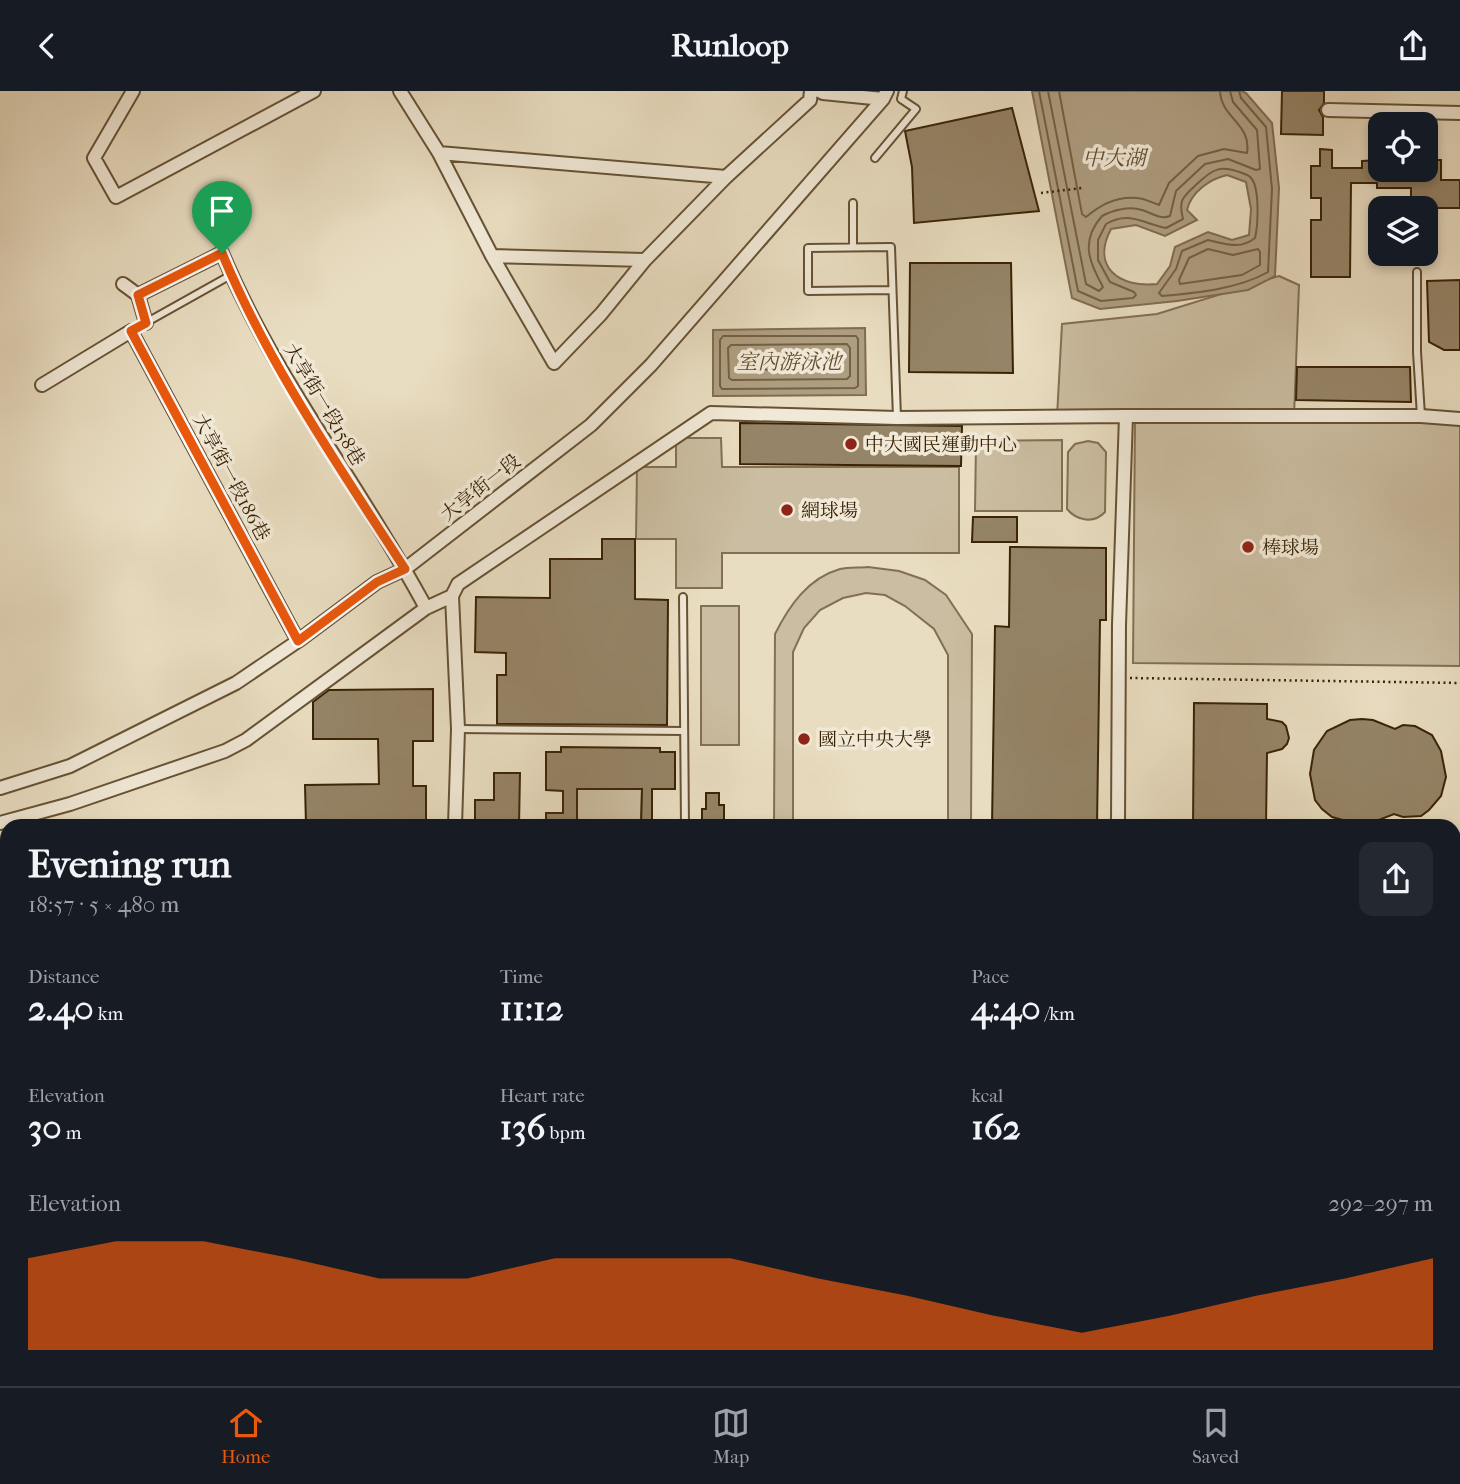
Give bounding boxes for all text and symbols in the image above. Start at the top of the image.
icon: back [28,27,66,65]
text: Runloop [671,27,789,64]
icon: share [1394,27,1432,65]
map controls [1368,112,1438,266]
button: locate [1368,112,1438,182]
water label: 中大湖 [1083,146,1149,170]
pin [192,181,252,253]
icon: arrive [203,192,241,230]
button: layers [1368,196,1438,266]
street label: 大享街一段158巷 [279,340,369,470]
water label: 室內游泳池 [737,350,843,374]
street label: 大享街一段186巷 [188,410,274,545]
place label: 中大國民運動中心 [865,434,1017,456]
marker: 中大國民運動中心 [843,436,859,452]
street label: 大享街一段 [436,450,525,526]
place label: 網球場 [801,500,858,522]
marker: 網球場 [779,502,795,518]
place label: 棒球場 [1262,537,1319,559]
marker: 棒球場 [1240,539,1256,555]
place label: 國立中央大學 [818,729,932,751]
marker: 國立中央大學 [796,731,812,747]
text: Evening run [28,842,231,887]
button: share [1359,842,1433,916]
text: 18:57 · 5 × 480 m [28,891,179,918]
text: Distance [28,966,99,988]
text: Time [500,966,543,988]
text: Pace [971,966,1009,988]
text: 2.40 [28,988,94,1029]
text: 11:12 [500,988,564,1029]
text: 4:40 [971,988,1040,1029]
text: km [94,1003,123,1025]
text: /km [1040,1003,1075,1025]
text: Elevation [28,1085,105,1107]
text: Heart rate [500,1085,585,1107]
text: kcal [971,1085,1003,1107]
text: 30 [28,1107,62,1148]
text: 136 [500,1107,545,1148]
text: 162 [971,1107,1021,1148]
text: m [62,1122,82,1144]
text: bpm [545,1122,586,1144]
text: Elevation [28,1190,121,1217]
text: 292–297 m [1328,1190,1433,1217]
tab: Home [221,1404,270,1468]
tab: Map [712,1404,750,1468]
tab: Saved [1192,1404,1239,1468]

